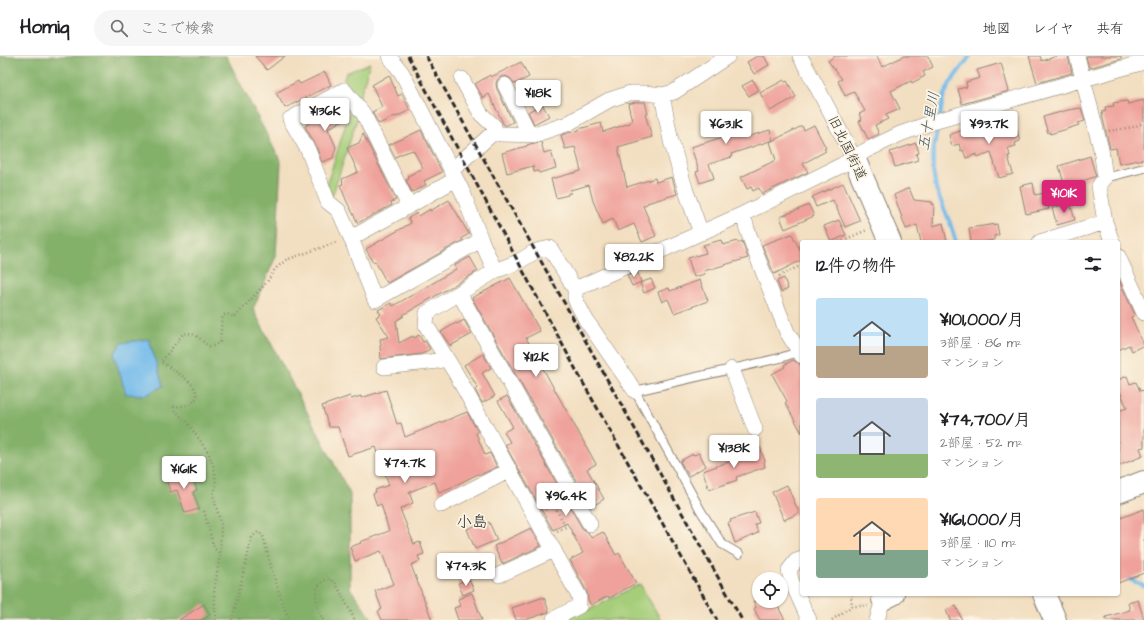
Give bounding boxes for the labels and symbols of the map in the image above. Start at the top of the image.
pin: ¥118K [510,80,566,114]
water label: 五十里川 [913,90,945,152]
pin: ¥136K [297,98,353,132]
pin: ¥63.1K [693,111,759,145]
pin: ¥93.7K [956,111,1022,145]
street label: 旧北国街道 [823,112,871,184]
pin: ¥101K [1036,180,1092,214]
pin: ¥82.2K [601,244,667,278]
pin: ¥112K [508,344,564,378]
pin: ¥138K [706,435,762,469]
pin: ¥74.7K [372,450,438,484]
pin: ¥161K [156,456,212,490]
pin: ¥96.4K [533,483,599,517]
district label: 小島 [456,511,488,533]
pin: ¥74.3K [433,553,499,587]

